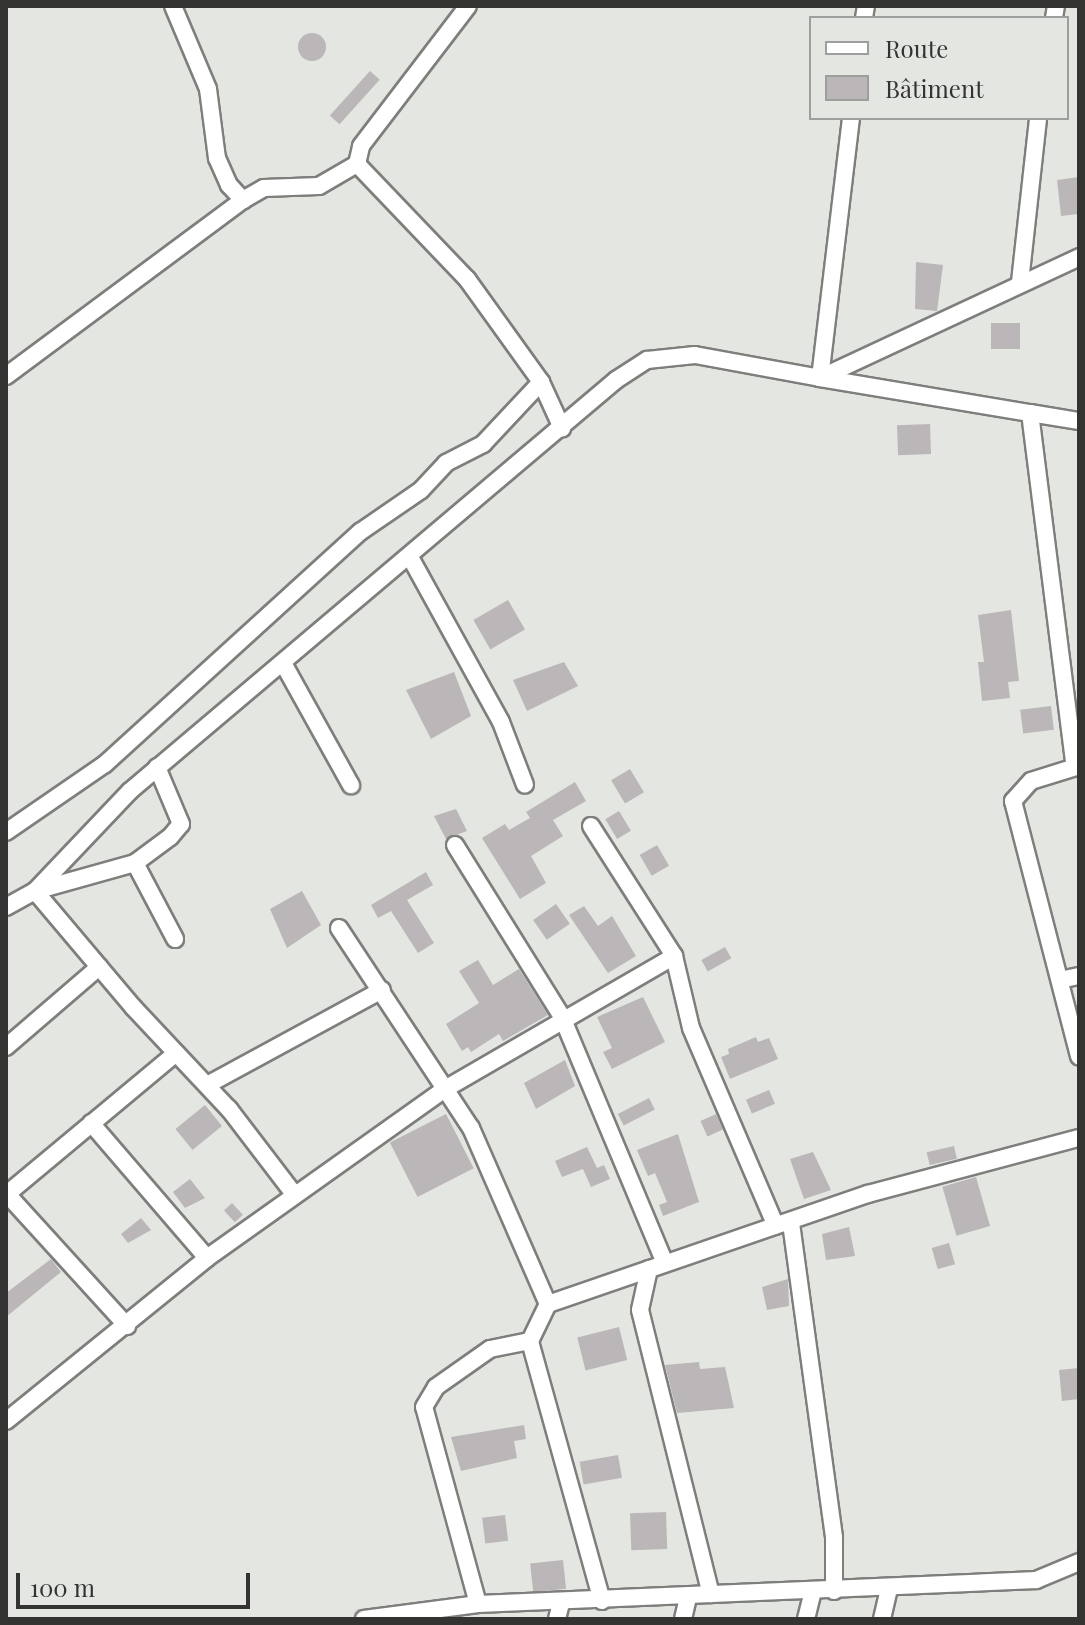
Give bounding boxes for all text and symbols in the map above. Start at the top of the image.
legend [809,16,1069,120]
text: Route [885,32,948,64]
text: Bâtiment [885,72,984,104]
scale bar [20,1557,254,1607]
text: 100 m [30,1571,95,1603]

